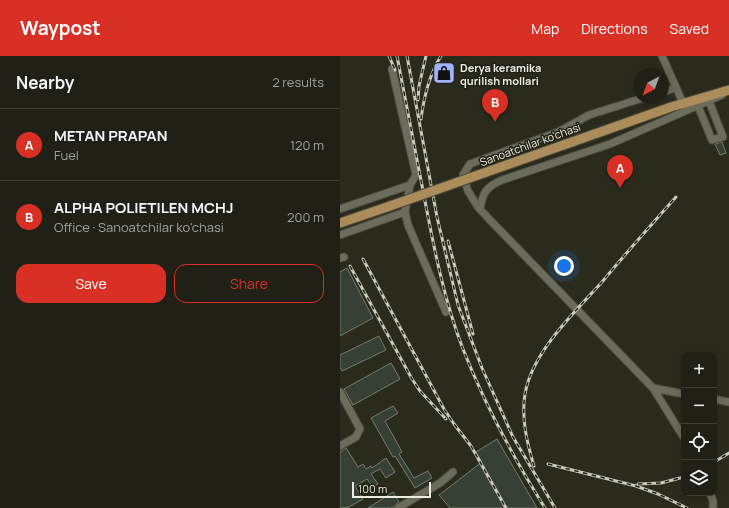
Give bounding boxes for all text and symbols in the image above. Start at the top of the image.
text: Waypost [20,15,100,41]
text: Map [531,19,559,38]
text: Directions [581,19,648,38]
text: Saved [670,19,709,38]
shop icon: Derya keramika qurilish mollari [431,60,457,86]
place label: Derya keramika qurilish mollari [460,60,541,88]
north arrow [633,68,669,104]
text: Nearby [16,71,74,94]
text: 2 results [272,73,324,91]
pin: B [482,89,508,122]
street label: Sanoatchilar ko'chasi [477,119,583,169]
text: METAN PRAPAN [54,125,167,146]
text: A [25,136,33,154]
text: 120 m [290,136,324,154]
text: Fuel [54,146,79,164]
pin: A [607,155,633,188]
text: ALPHA POLIETILEN MCHJ [54,197,233,218]
text: B [25,208,33,226]
text: 200 m [287,208,324,226]
text: Office · Sanoatchilar ko'chasi [54,218,224,236]
your location [554,256,574,276]
button: Save [16,264,166,303]
button: Share [174,264,324,303]
map controls [681,352,717,496]
button: + [681,352,717,388]
button: − [681,388,717,424]
button: locate [681,424,717,460]
button: layers [681,460,717,496]
scale bar [352,480,431,499]
text: 100 m [358,481,387,496]

